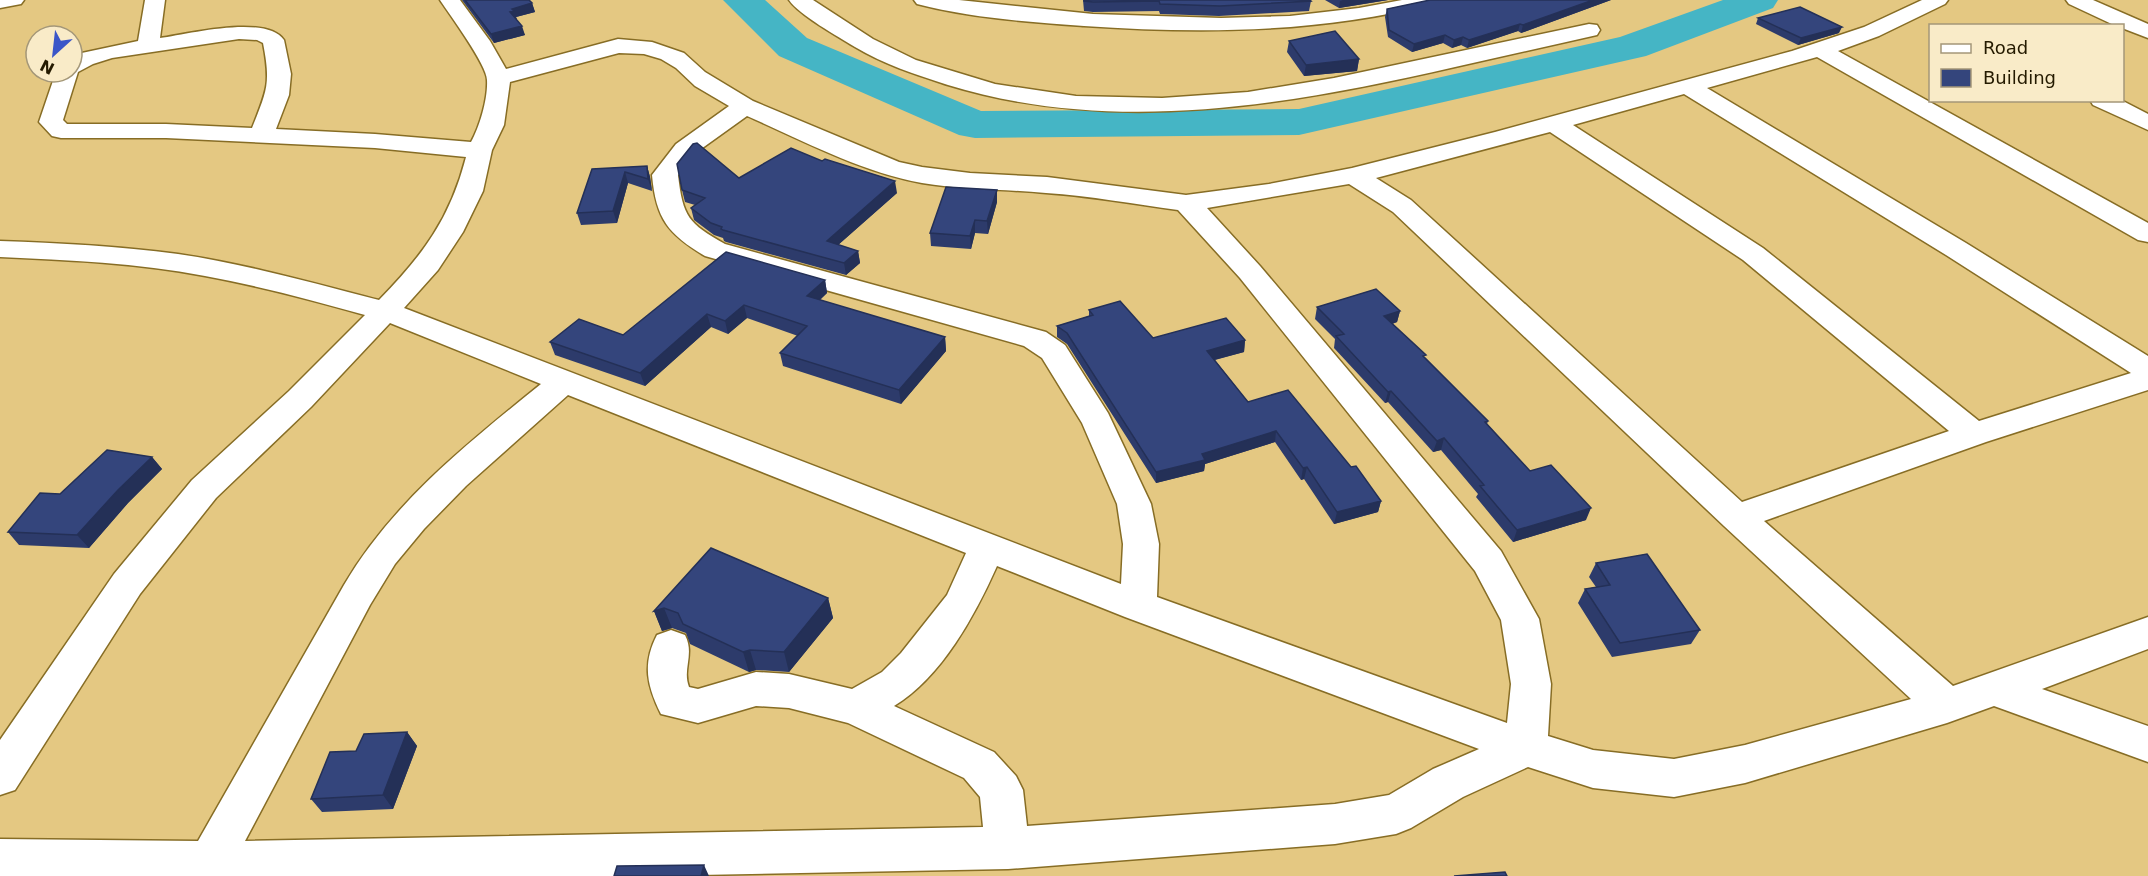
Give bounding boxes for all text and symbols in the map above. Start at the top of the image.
north arrow [24,24,84,84]
legend [1929,24,2124,102]
text: Road [1983,37,2028,58]
text: N [37,55,58,78]
text: Building [1983,67,2056,88]

